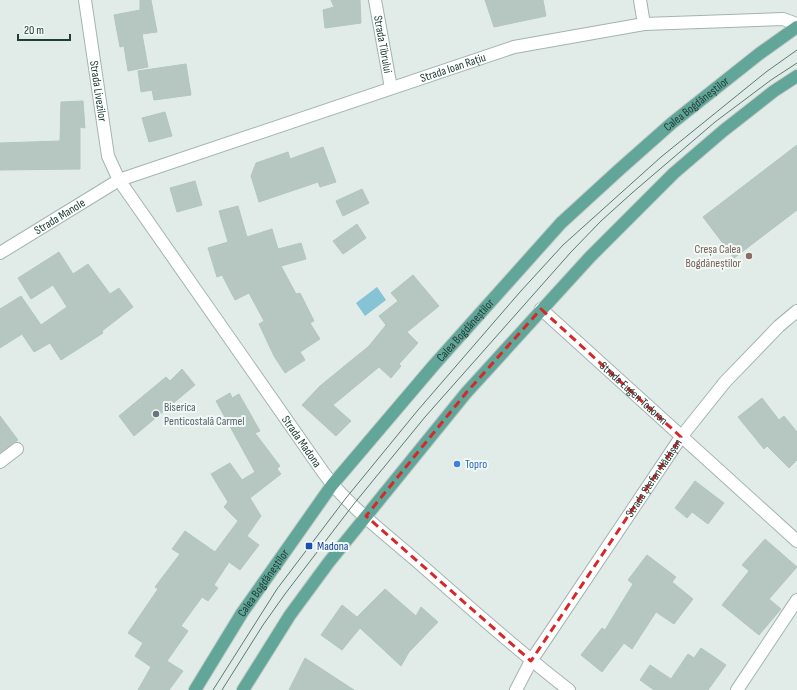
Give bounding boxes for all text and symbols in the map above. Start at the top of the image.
street label: Strada Tibrului [370,14,396,74]
scale bar [18,16,70,42]
text: 20 m [24,23,44,38]
street label: Strada Ioan Rațiu [418,50,488,86]
street label: Strada Livezilor [87,59,110,123]
street label: Calea Bogdăneștilor [660,73,732,134]
street label: Strada Manole [31,195,88,238]
place label: Creșa Calea Bogdăneștilor [686,242,742,271]
marker: Creșa Calea Bogdăneștilor [744,251,754,261]
street label: Calea Bogdăneștilor [433,295,498,365]
street label: Strada Eugen Todoran [596,358,671,428]
place label: Biserica Penticostală Carmel [164,400,244,429]
marker: Biserica Penticostală Carmel [151,409,161,419]
street label: Strada Madona [278,413,325,471]
street label: Strada Ștefan Nădășan [622,436,685,520]
place label: Topro [465,457,487,472]
marker: Topro [452,459,462,469]
place label: Madona [317,539,349,554]
marker: Madona [304,541,314,551]
street label: Calea Bogdăneștilor [234,546,292,619]

